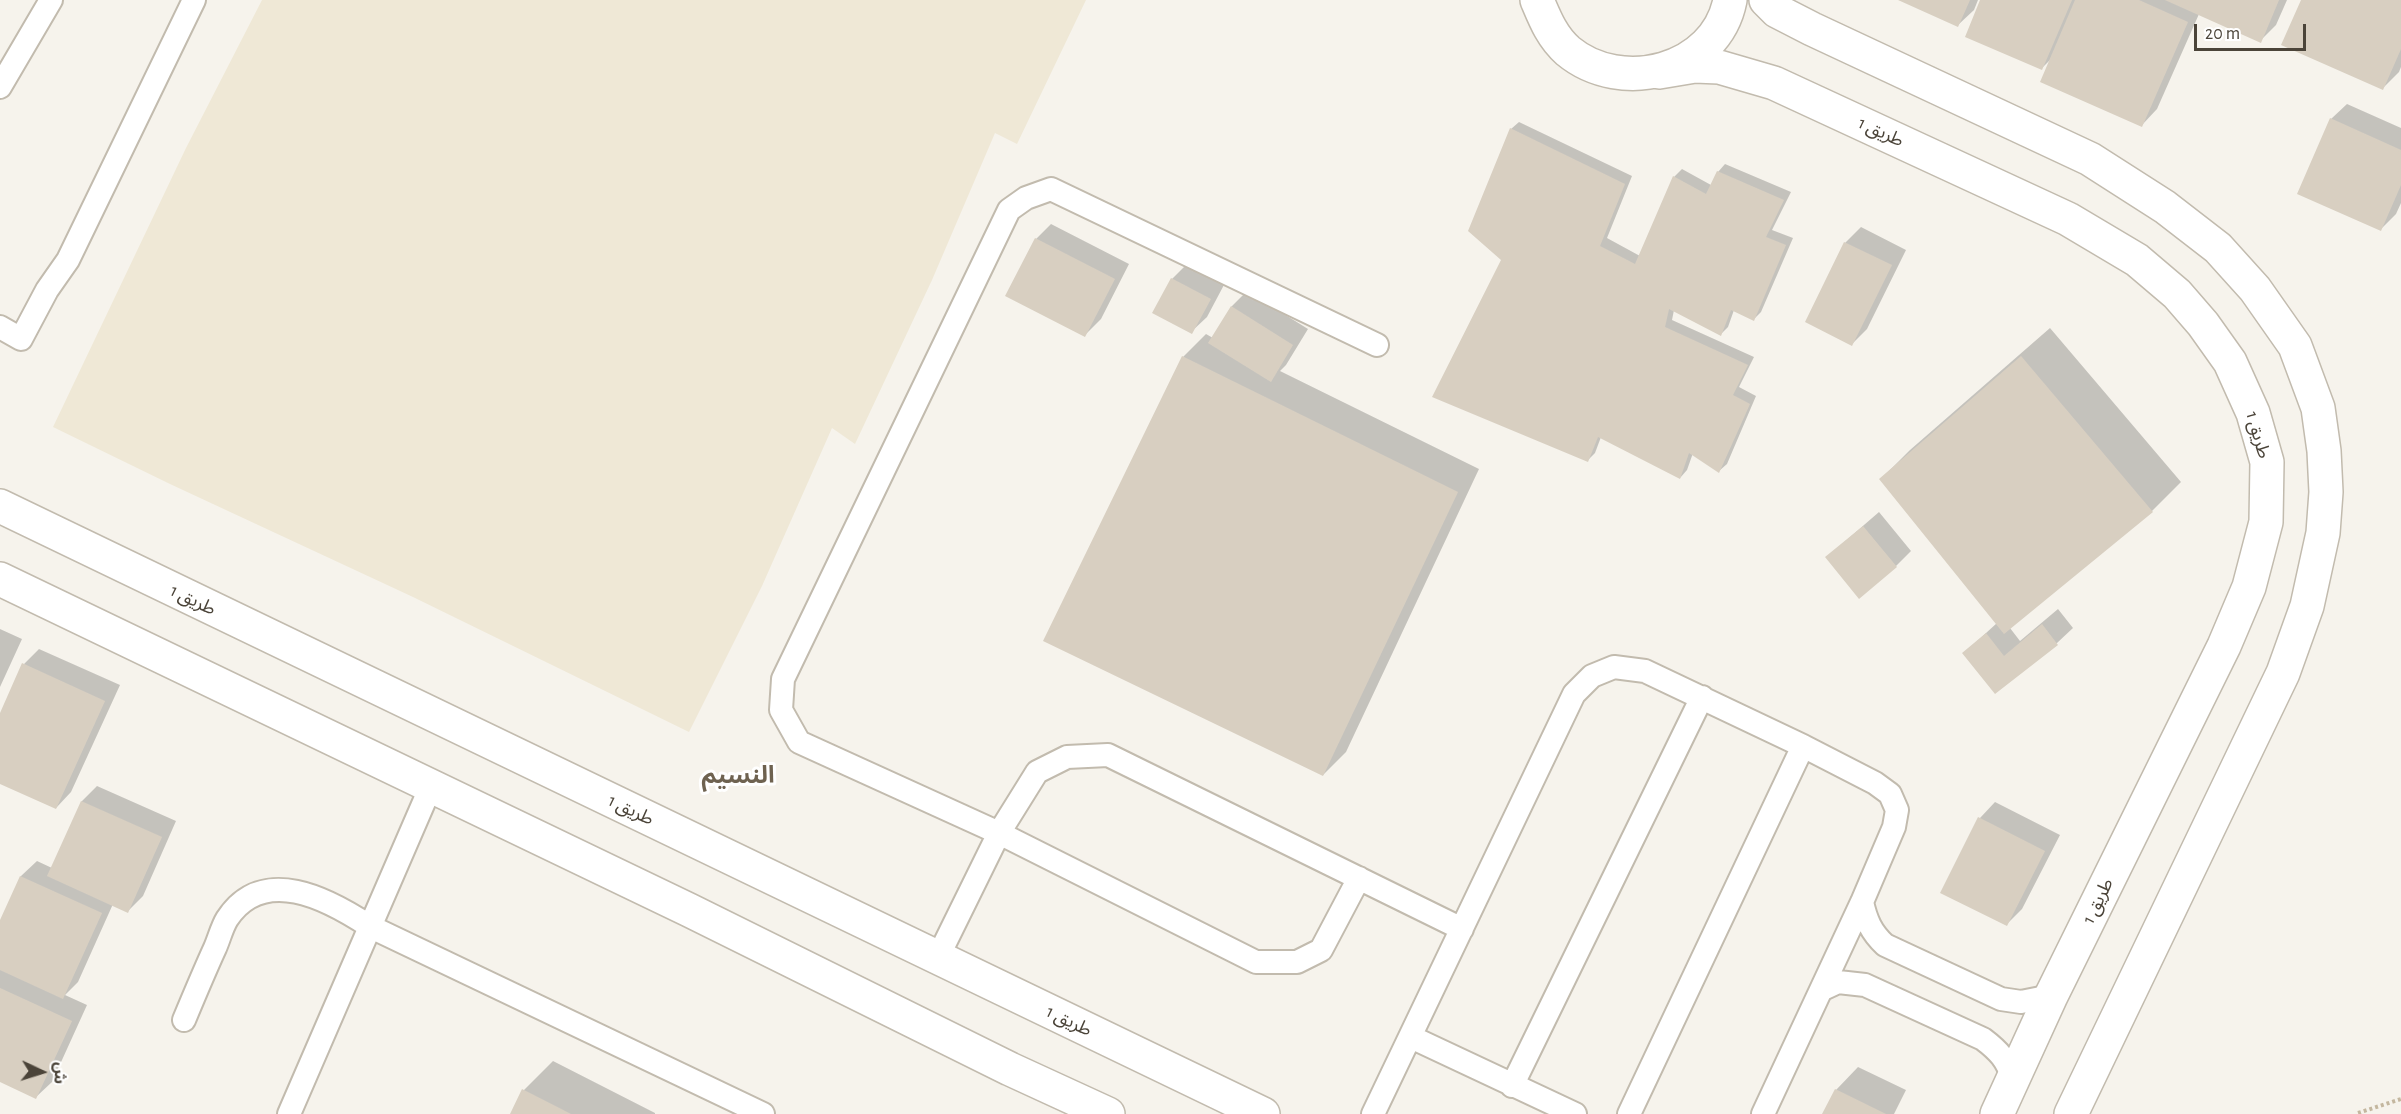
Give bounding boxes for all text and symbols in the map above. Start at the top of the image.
scale bar [2197,12,2310,50]
text: 20 m [2205,25,2240,43]
street label: طريق 1 [1855,112,1907,152]
street label: طريق 1 [2241,409,2275,461]
street label: طريق 1 [167,580,219,620]
district label: النسيم [701,762,775,790]
street label: طريق 1 [605,790,657,830]
street label: طريق 1 [2078,875,2118,927]
street label: طريق 1 [1043,1001,1095,1041]
north arrow [12,1042,72,1102]
text: ش [51,1062,69,1085]

